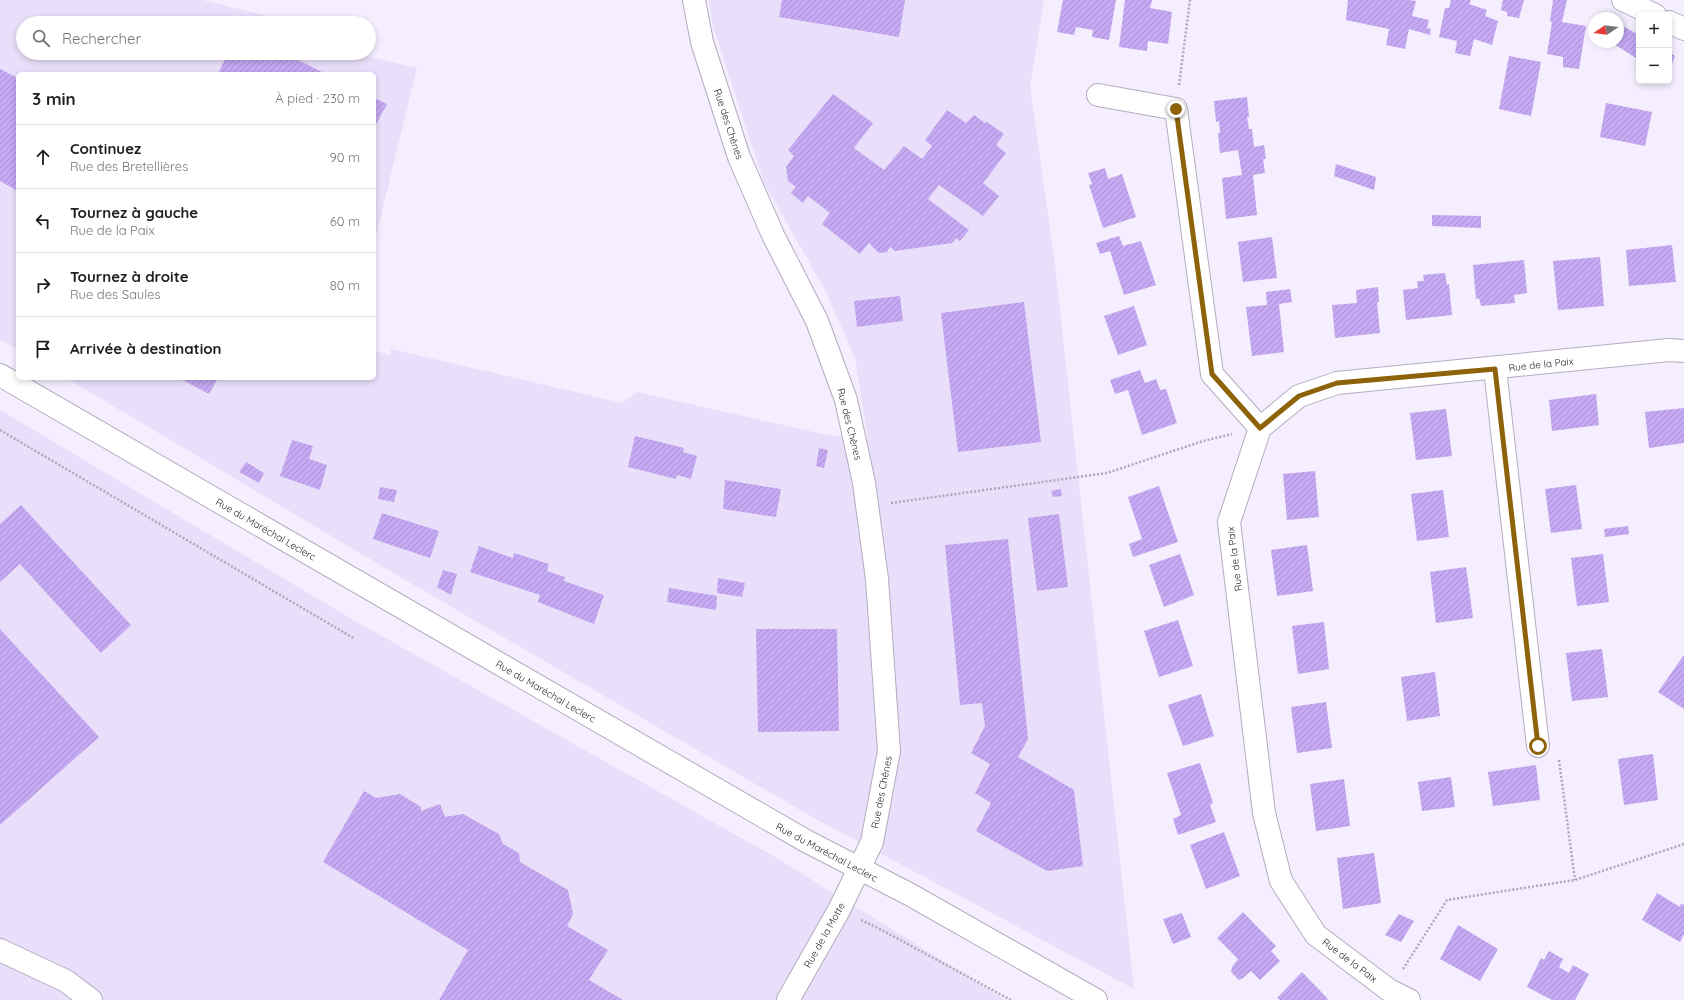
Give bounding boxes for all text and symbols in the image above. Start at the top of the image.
north arrow [1588,12,1624,48]
map controls [1636,12,1672,84]
button: + [1636,12,1672,48]
search box [16,16,376,60]
icon: search [30,27,52,49]
text: Rechercher [62,29,141,48]
button: − [1636,48,1672,84]
street label: Rue des Chênes [711,87,746,162]
text: 3 min [32,88,76,109]
text: À pied · 230 m [275,90,360,106]
route end [1167,100,1185,118]
text: Continuez [70,139,141,158]
icon: ahead [32,146,54,168]
text: 90 m [330,149,360,165]
text: Rue des Bretellières [70,158,188,174]
text: Tournez à gauche [70,203,198,222]
icon: left [32,210,54,232]
text: 60 m [330,213,360,229]
text: Rue de la Paix [70,222,155,238]
text: Tournez à droite [70,267,189,286]
icon: right [32,274,54,296]
text: 80 m [330,277,360,293]
text: Rue des Saules [70,286,161,302]
icon: arrive [32,338,54,360]
text: Arrivée à destination [70,339,222,358]
street label: Rue de la Paix [1508,355,1574,374]
street label: Rue des Chênes [834,387,865,462]
street label: Rue du Maréchal Leclerc [213,495,318,563]
street label: Rue de la Paix [1224,526,1245,592]
street label: Rue du Maréchal Leclerc [493,657,598,725]
route start [1529,737,1547,755]
street label: Rue des Chênes [868,754,895,830]
street label: Rue du Maréchal Leclerc [774,820,880,885]
street label: Rue de la Motte [801,900,848,970]
street label: Rue de la Paix [1320,936,1380,985]

